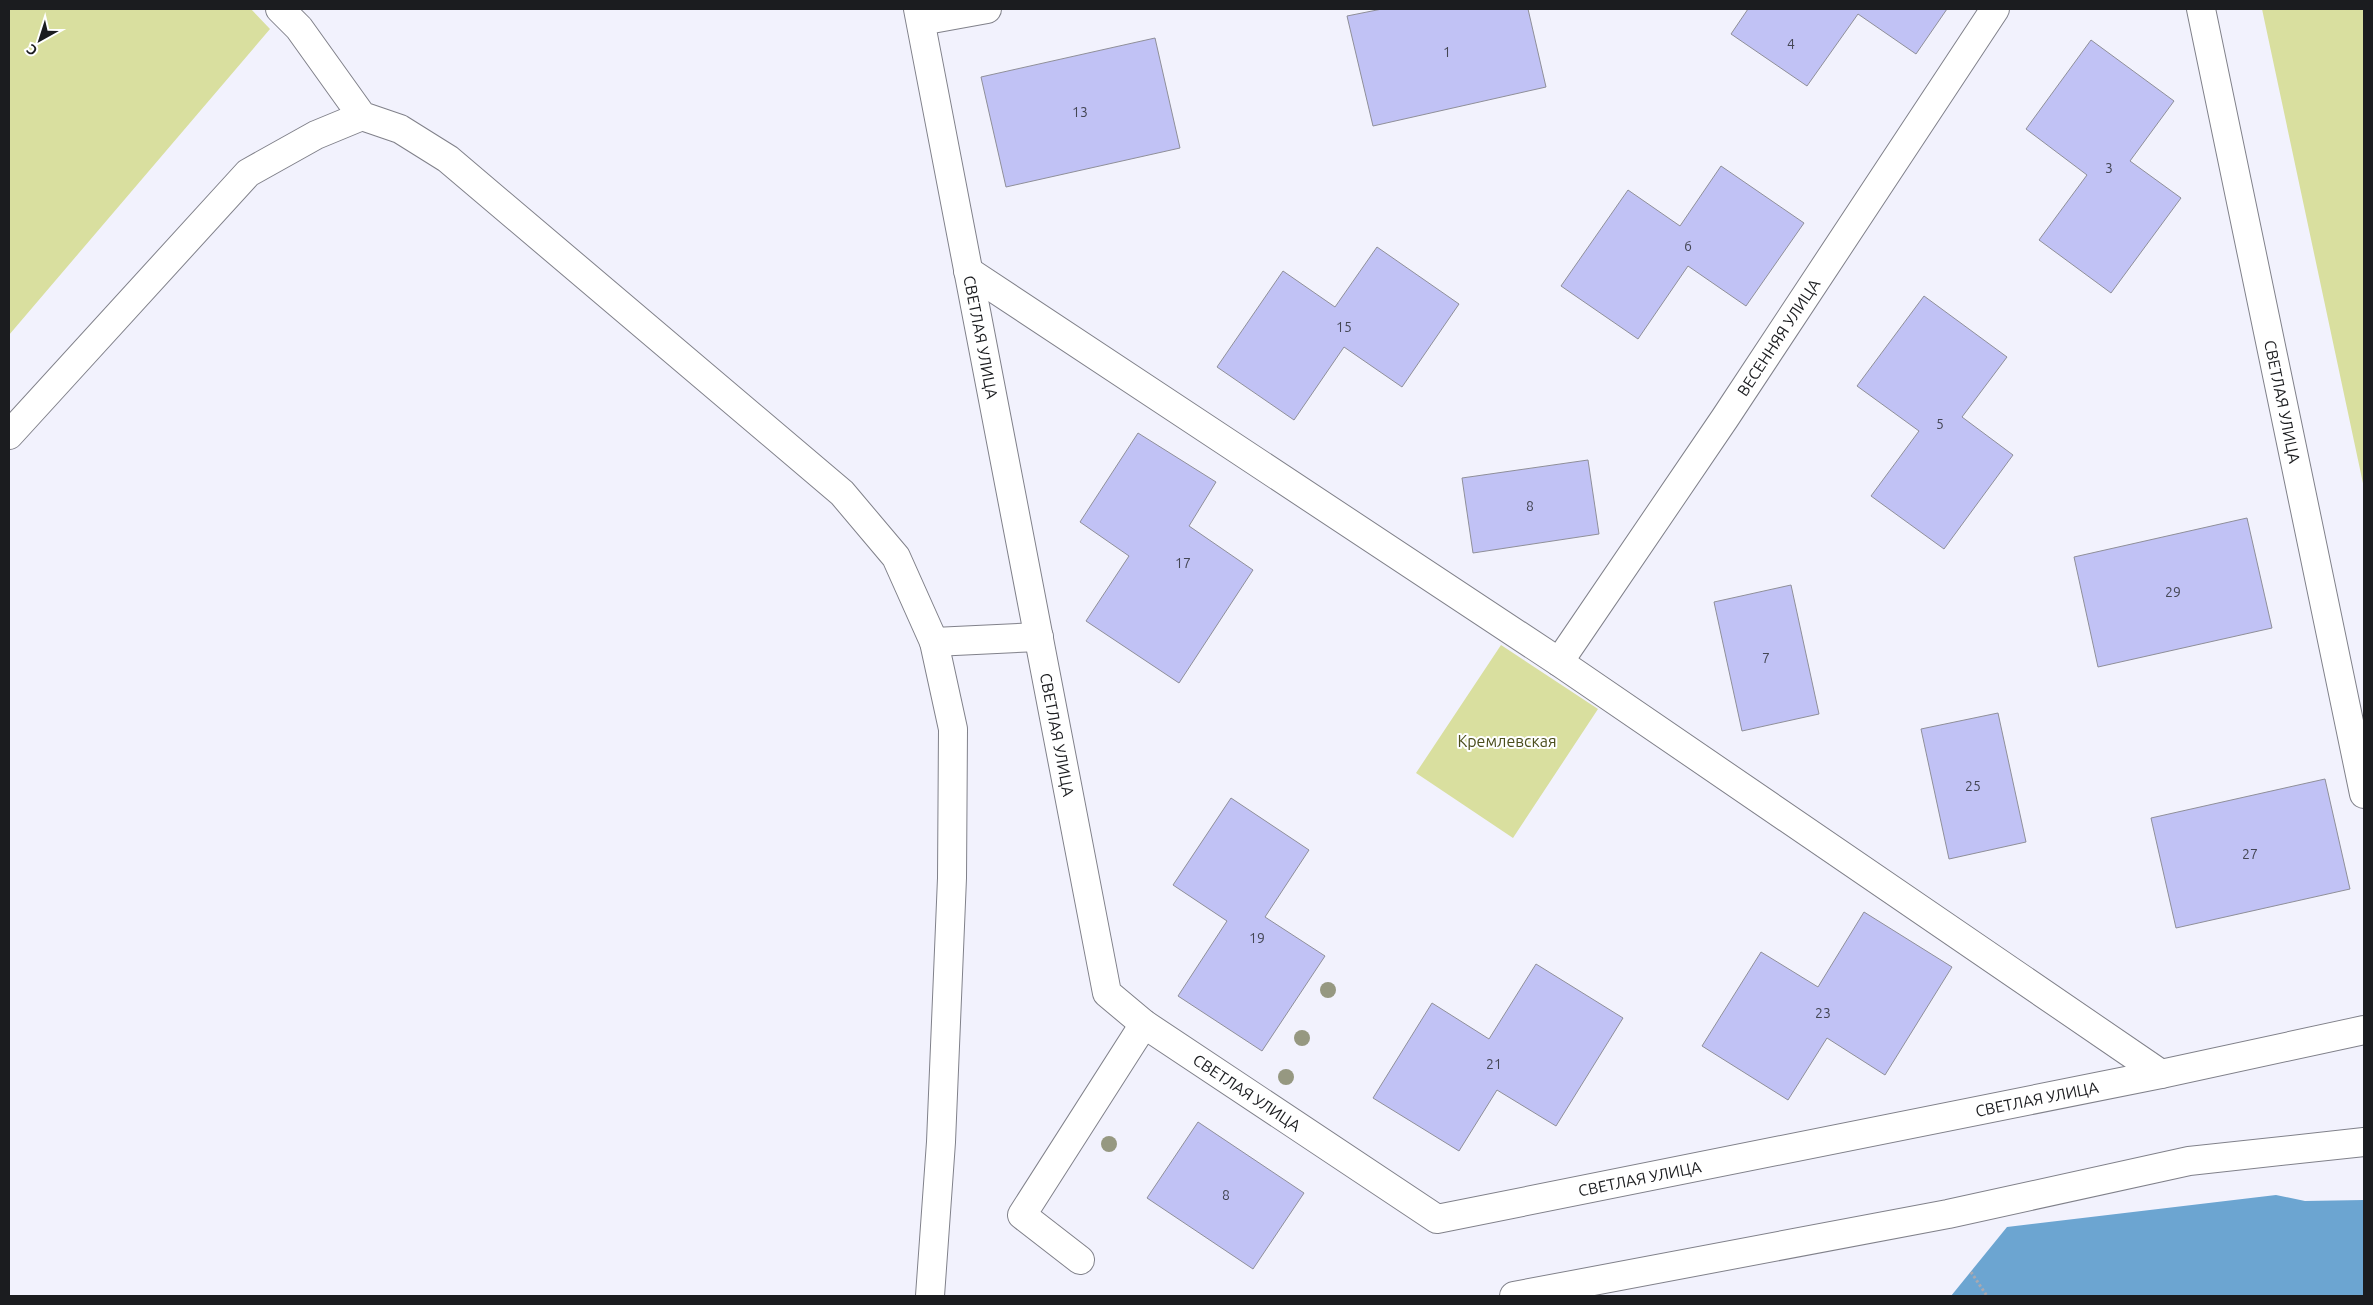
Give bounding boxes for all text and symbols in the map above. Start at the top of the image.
north arrow [15,15,65,65]
house number: 4 [1787,36,1795,52]
text: С [23,41,40,59]
house number: 1 [1443,44,1451,60]
house number: 13 [1072,104,1088,120]
house number: 3 [2105,160,2113,176]
house number: 6 [1684,238,1692,254]
street label: СВЕТЛАЯ УЛИЦА [960,274,1002,401]
street label: ВЕСЕННЯЯ УЛИЦА [1733,275,1824,399]
house number: 15 [1336,319,1352,335]
street label: СВЕТЛАЯ УЛИЦА [2261,338,2304,465]
house number: 5 [1936,416,1944,432]
house number: 8 [1526,498,1534,514]
house number: 17 [1175,555,1191,571]
house number: 29 [2165,584,2181,600]
house number: 7 [1762,650,1770,666]
street label: СВЕТЛАЯ УЛИЦА [1037,672,1078,799]
park label: Кремлевская [1457,732,1557,750]
house number: 25 [1965,778,1981,794]
house number: 27 [2242,846,2258,862]
house number: 19 [1249,930,1265,946]
house number: 23 [1815,1005,1831,1021]
street label: СВЕТЛАЯ УЛИЦА [1190,1050,1305,1135]
house number: 21 [1486,1056,1502,1072]
street label: СВЕТЛАЯ УЛИЦА [1974,1078,2101,1120]
street label: СВЕТЛАЯ УЛИЦА [1577,1157,1704,1200]
house number: 8 [1222,1187,1230,1203]

